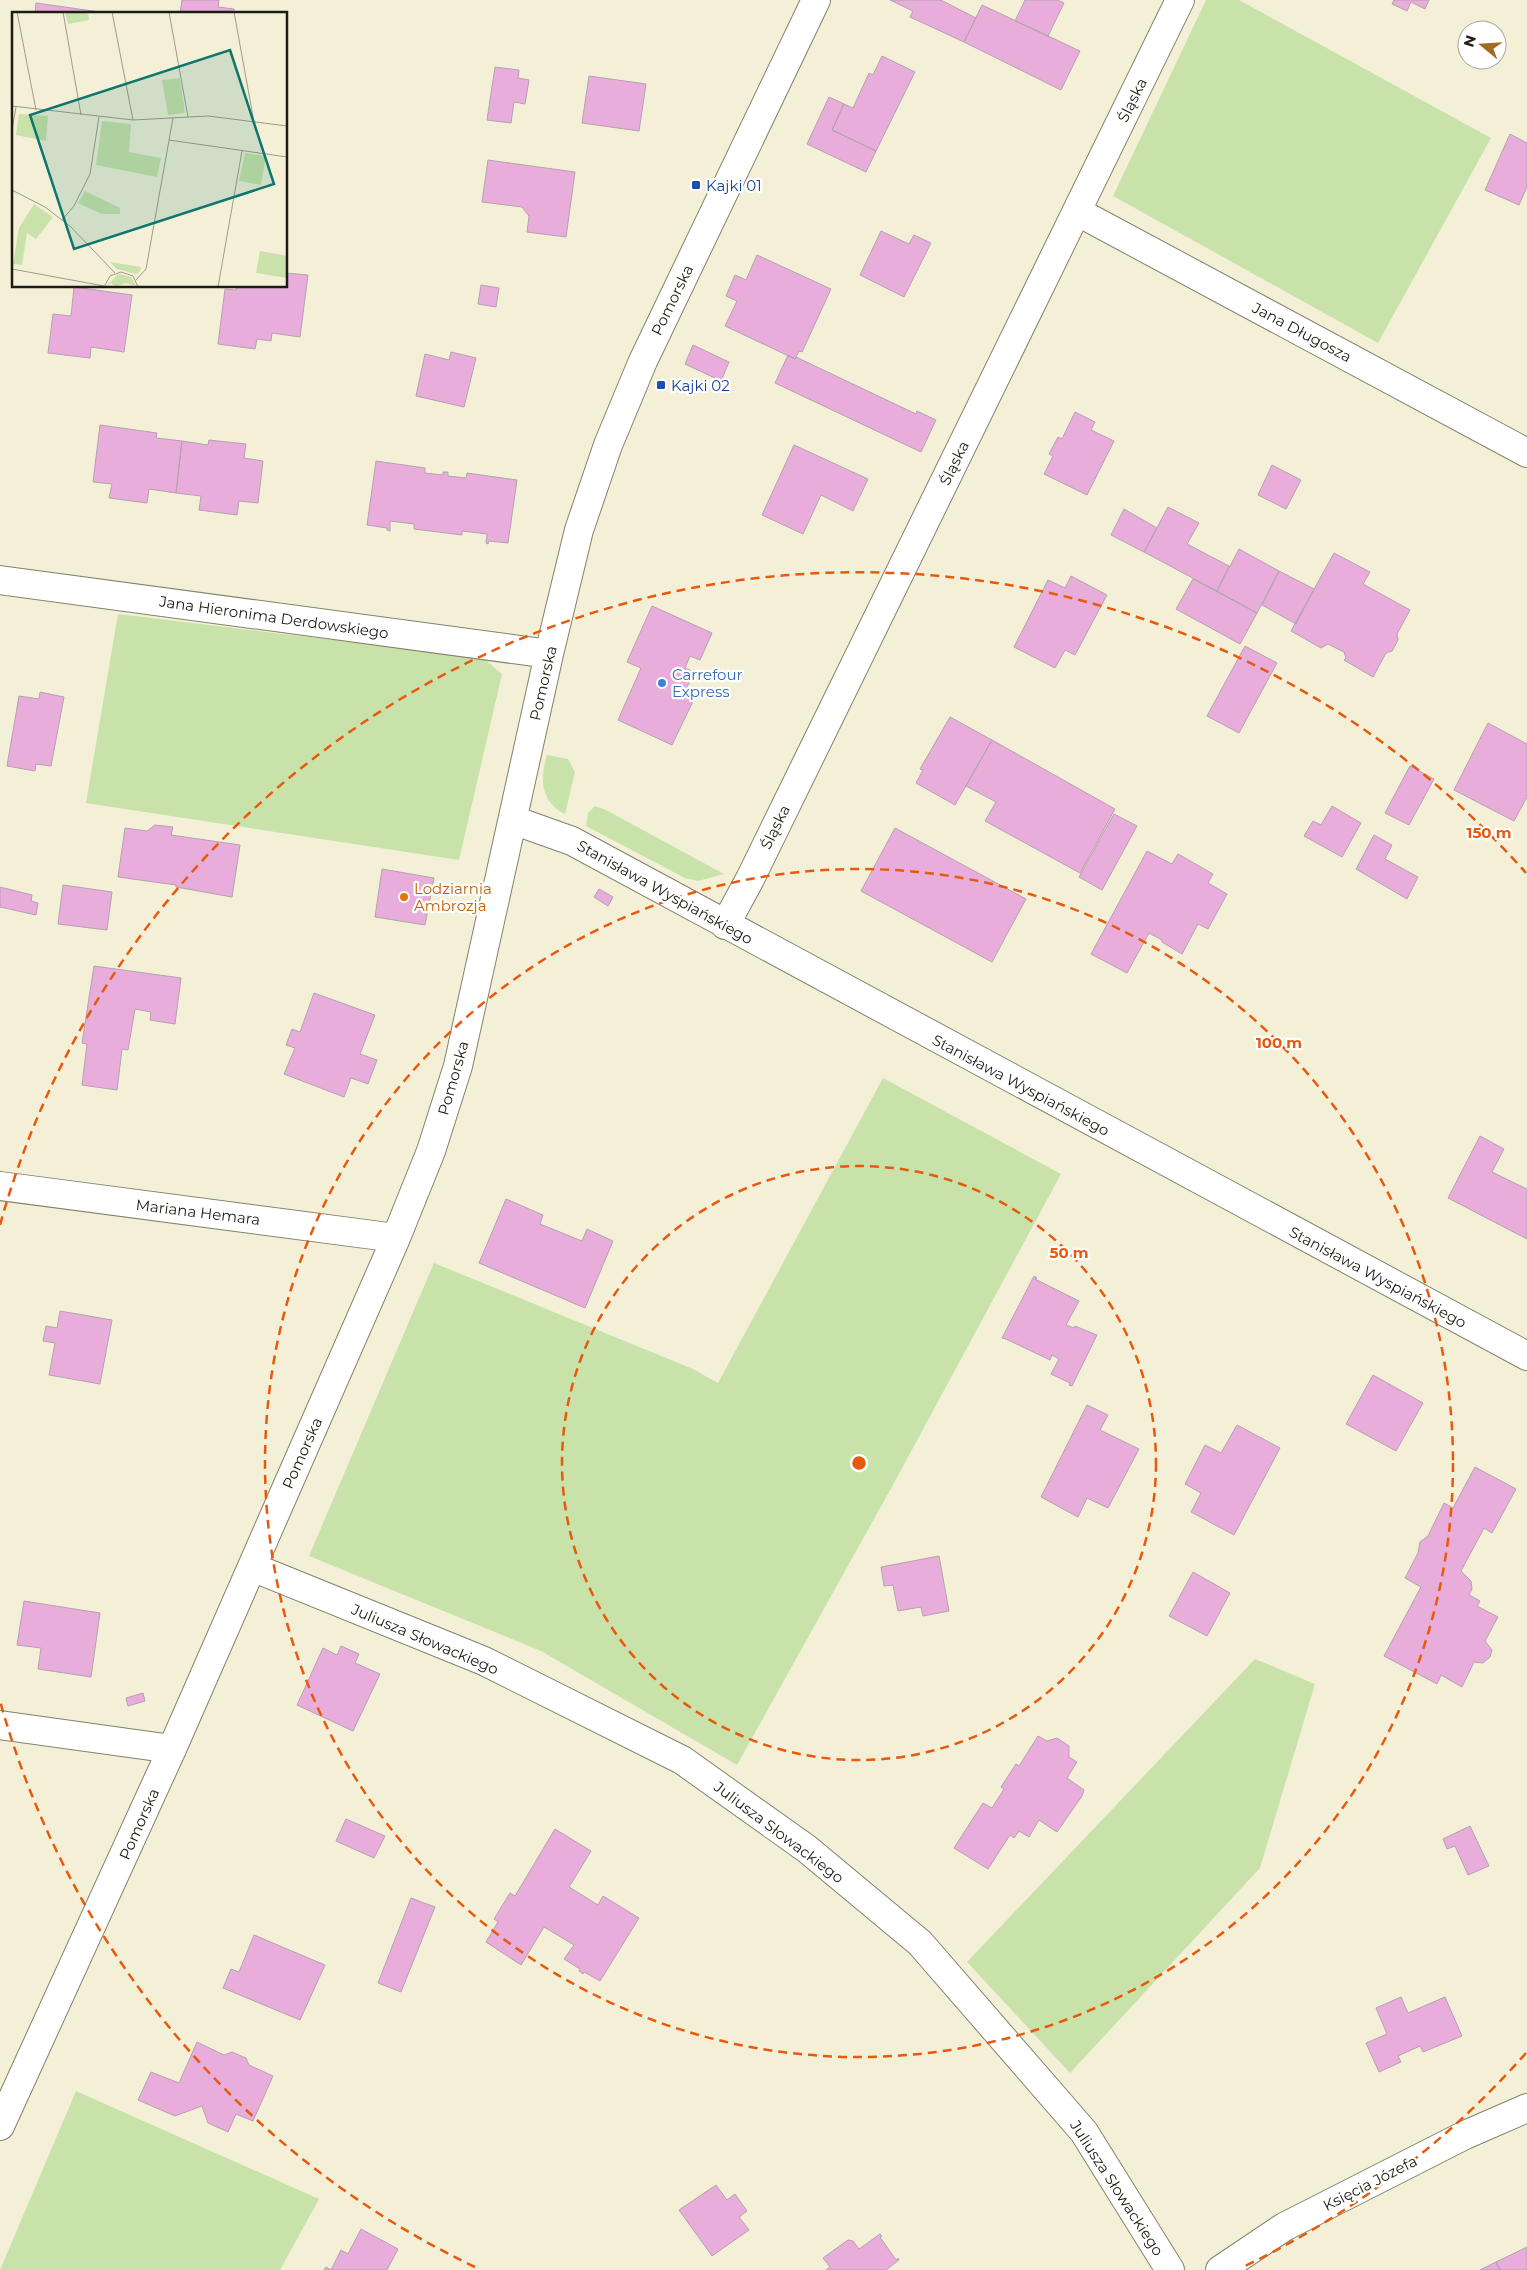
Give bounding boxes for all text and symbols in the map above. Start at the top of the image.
inset map [12,12,288,288]
north arrow [1457,20,1507,70]
text: N [1459,33,1480,49]
street label: Śląska [1113,75,1151,125]
place label: Kajki 01 [706,176,762,195]
marker: Kajki 01 [690,179,702,191]
street label: Pomorska [647,262,697,338]
street label: Jana Długosza [1248,297,1355,366]
place label: Kajki 02 [671,376,730,395]
marker: Kajki 02 [655,379,667,391]
street label: Śląska [935,438,973,488]
street label: Jana Hieronima Derdowskiego [157,591,390,643]
street label: Pomorska [525,644,561,722]
place label: Carrefour Express [672,665,743,701]
marker: Carrefour Express [656,677,668,689]
street label: Śląska [756,802,794,852]
text: 150 m [1467,823,1511,842]
street label: Stanisława Wyspiańskiego [574,836,756,948]
place label: Lodziarnia Ambrozja [414,879,492,915]
marker: Lodziarnia Ambrozja [398,891,410,903]
street label: Stanisława Wyspiańskiego [929,1030,1113,1140]
text: 100 m [1256,1033,1302,1052]
street label: Pomorska [433,1039,473,1117]
street label: Mariana Hemara [135,1195,261,1229]
street label: Stanisława Wyspiańskiego [1286,1222,1470,1332]
text: 50 m [1049,1243,1089,1262]
street label: Pomorska [278,1414,326,1492]
centre of rings [850,1454,868,1472]
street label: Juliusza Słowackiego [348,1599,501,1679]
street label: Juliusza Słowackiego [709,1776,848,1887]
street label: Pomorska [115,1785,163,1863]
street label: Juliusza Słowackiego [1065,2116,1168,2259]
street label: Księcia Józefa [1320,2151,1420,2215]

